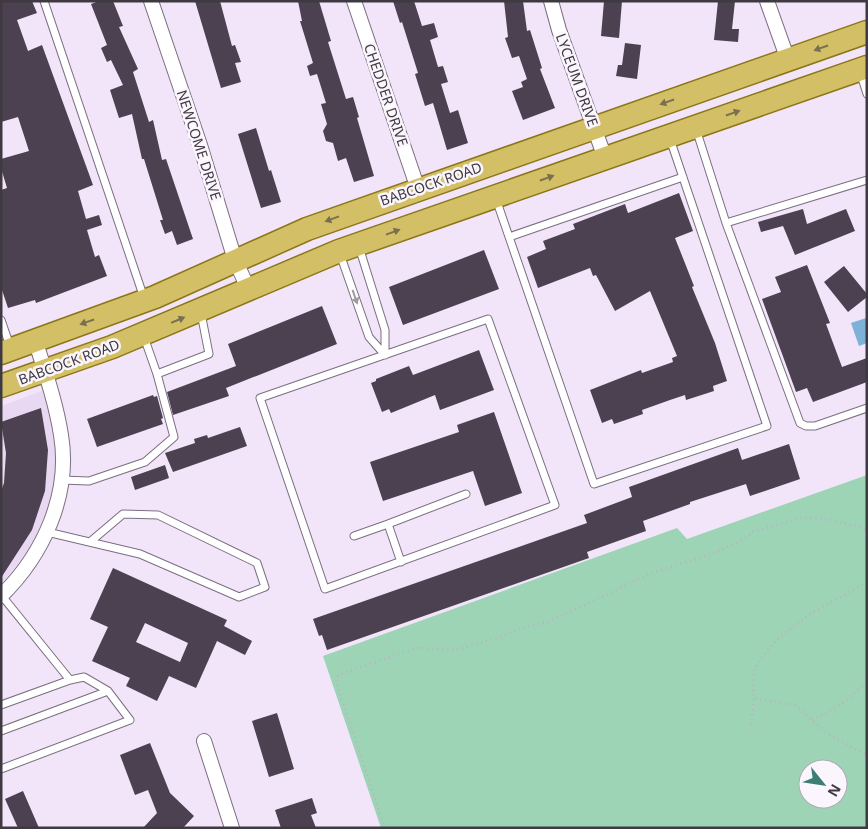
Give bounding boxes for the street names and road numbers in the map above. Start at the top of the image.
street label: LYCEUM DRIVE [552,31,603,129]
street label: CHEDDER DRIVE [360,41,413,149]
street label: NEWCOME DRIVE [173,87,226,202]
street label: BABCOCK ROAD [377,157,484,210]
street label: BABCOCK ROAD [16,334,122,389]

